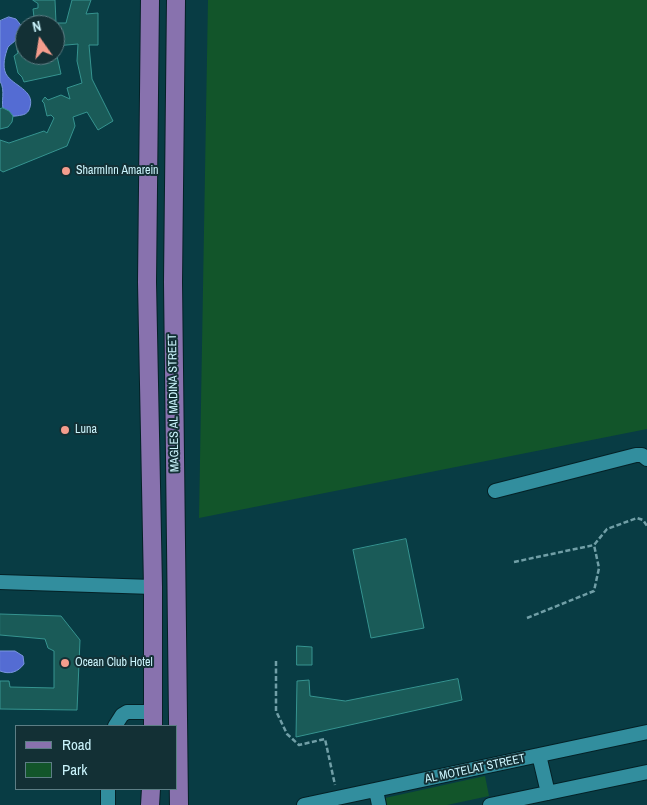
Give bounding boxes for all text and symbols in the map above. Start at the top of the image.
north arrow [15,15,65,65]
text: N [31,17,43,36]
place label: SharmInn Amarein [76,164,159,178]
marker: SharmInn Amarein [60,165,72,177]
street label: MAGLES AL MADINA STREET [166,334,182,472]
place label: Luna [75,423,97,437]
marker: Luna [59,424,71,436]
place label: Ocean Club Hotel [75,656,153,670]
marker: Ocean Club Hotel [59,657,71,669]
legend [15,725,178,790]
text: Road [62,734,91,755]
street label: AL MOTELAT STREET [424,751,526,787]
text: Park [62,759,87,780]

